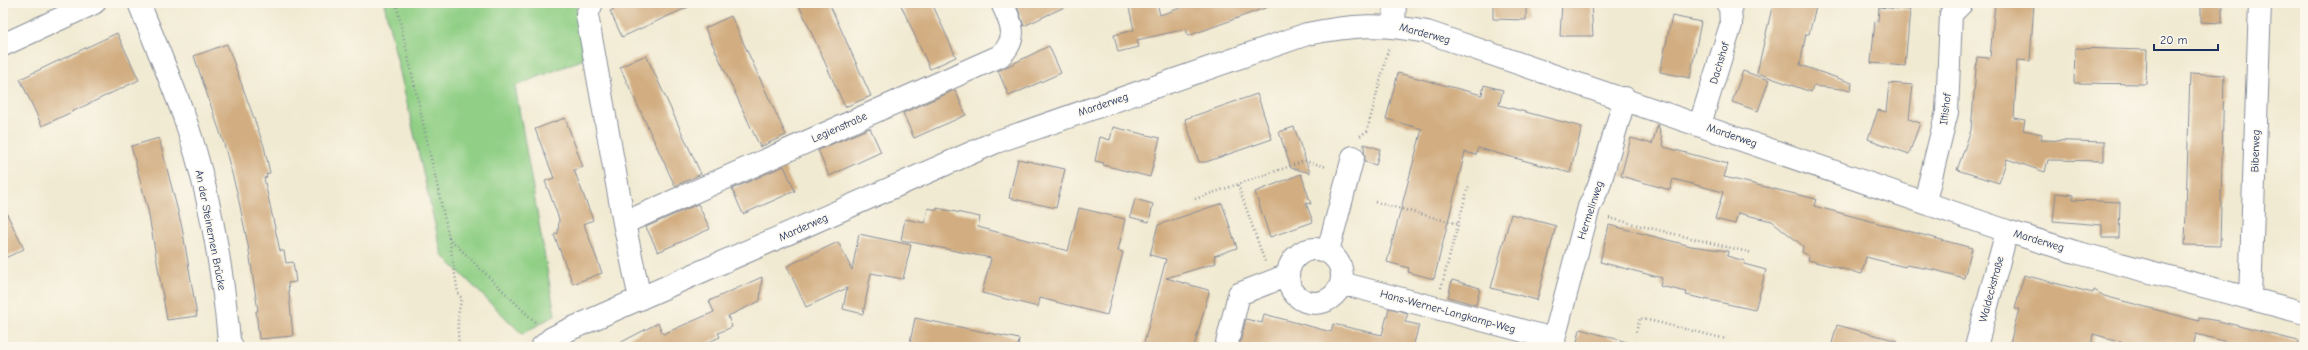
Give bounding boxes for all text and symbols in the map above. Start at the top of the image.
street label: Marderweg [1398,20,1452,47]
scale bar [2154,26,2218,52]
text: 20 m [2160,33,2188,47]
street label: Dachshof [1707,40,1732,86]
street label: Marderweg [1076,90,1130,119]
street label: Iltishof [1937,92,1954,126]
street label: Legienstraße [809,109,870,146]
street label: Marderweg [1705,121,1759,150]
street label: Biberweg [2248,129,2263,173]
street label: An der Steinernen Brücke [192,169,229,292]
street label: Hermelinweg [1575,179,1606,241]
street label: Marderweg [777,211,830,244]
street label: Marderweg [2012,227,2066,254]
street label: Waldeckstraße [1976,254,2007,324]
street label: Hans-Werner-Langkamp-Weg [1379,287,1517,336]

